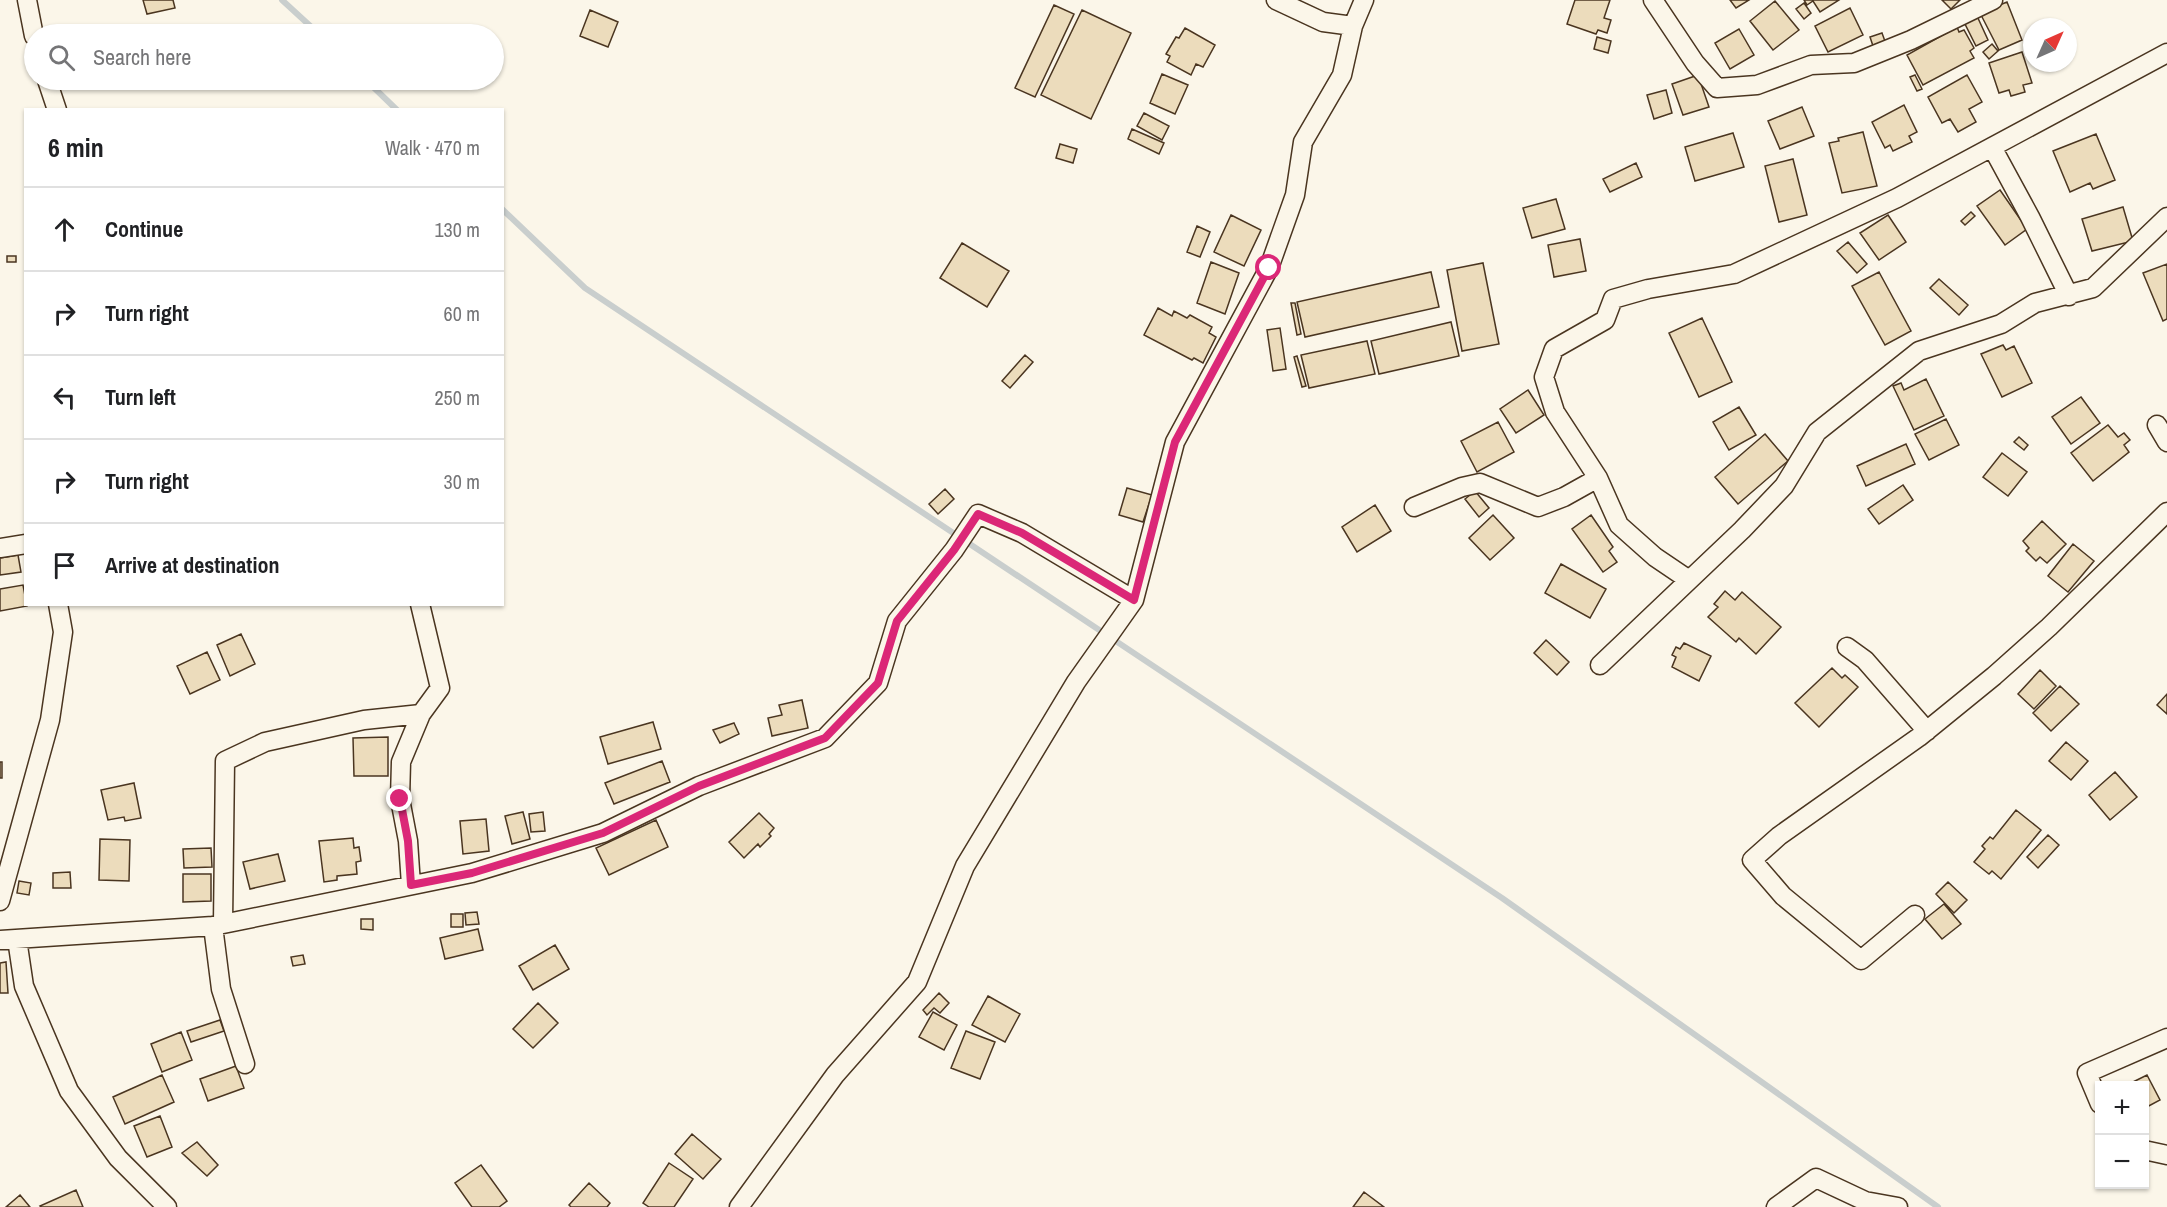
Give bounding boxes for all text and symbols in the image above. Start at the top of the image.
north arrow [2023,18,2077,72]
search box [24,24,504,90]
icon: search [45,41,78,74]
text: Search here [93,42,191,72]
text: 6 min [48,130,104,165]
text: Walk · 470 m [385,134,480,161]
icon: ahead [48,213,81,246]
text: Continue [105,214,183,244]
text: 130 m [434,216,480,243]
route start [1255,254,1281,280]
icon: right [48,297,81,330]
text: Turn right [105,298,189,328]
text: 60 m [444,300,480,327]
icon: left [48,381,81,414]
text: Turn left [105,382,176,412]
text: 250 m [434,384,480,411]
icon: right [48,465,81,498]
text: Turn right [105,466,189,496]
text: 30 m [444,468,480,495]
icon: arrive [48,549,81,582]
text: Arrive at destination [105,550,279,580]
route end [386,785,412,811]
map controls [2095,1081,2149,1189]
button: + [2095,1081,2149,1135]
button: − [2095,1135,2149,1189]

